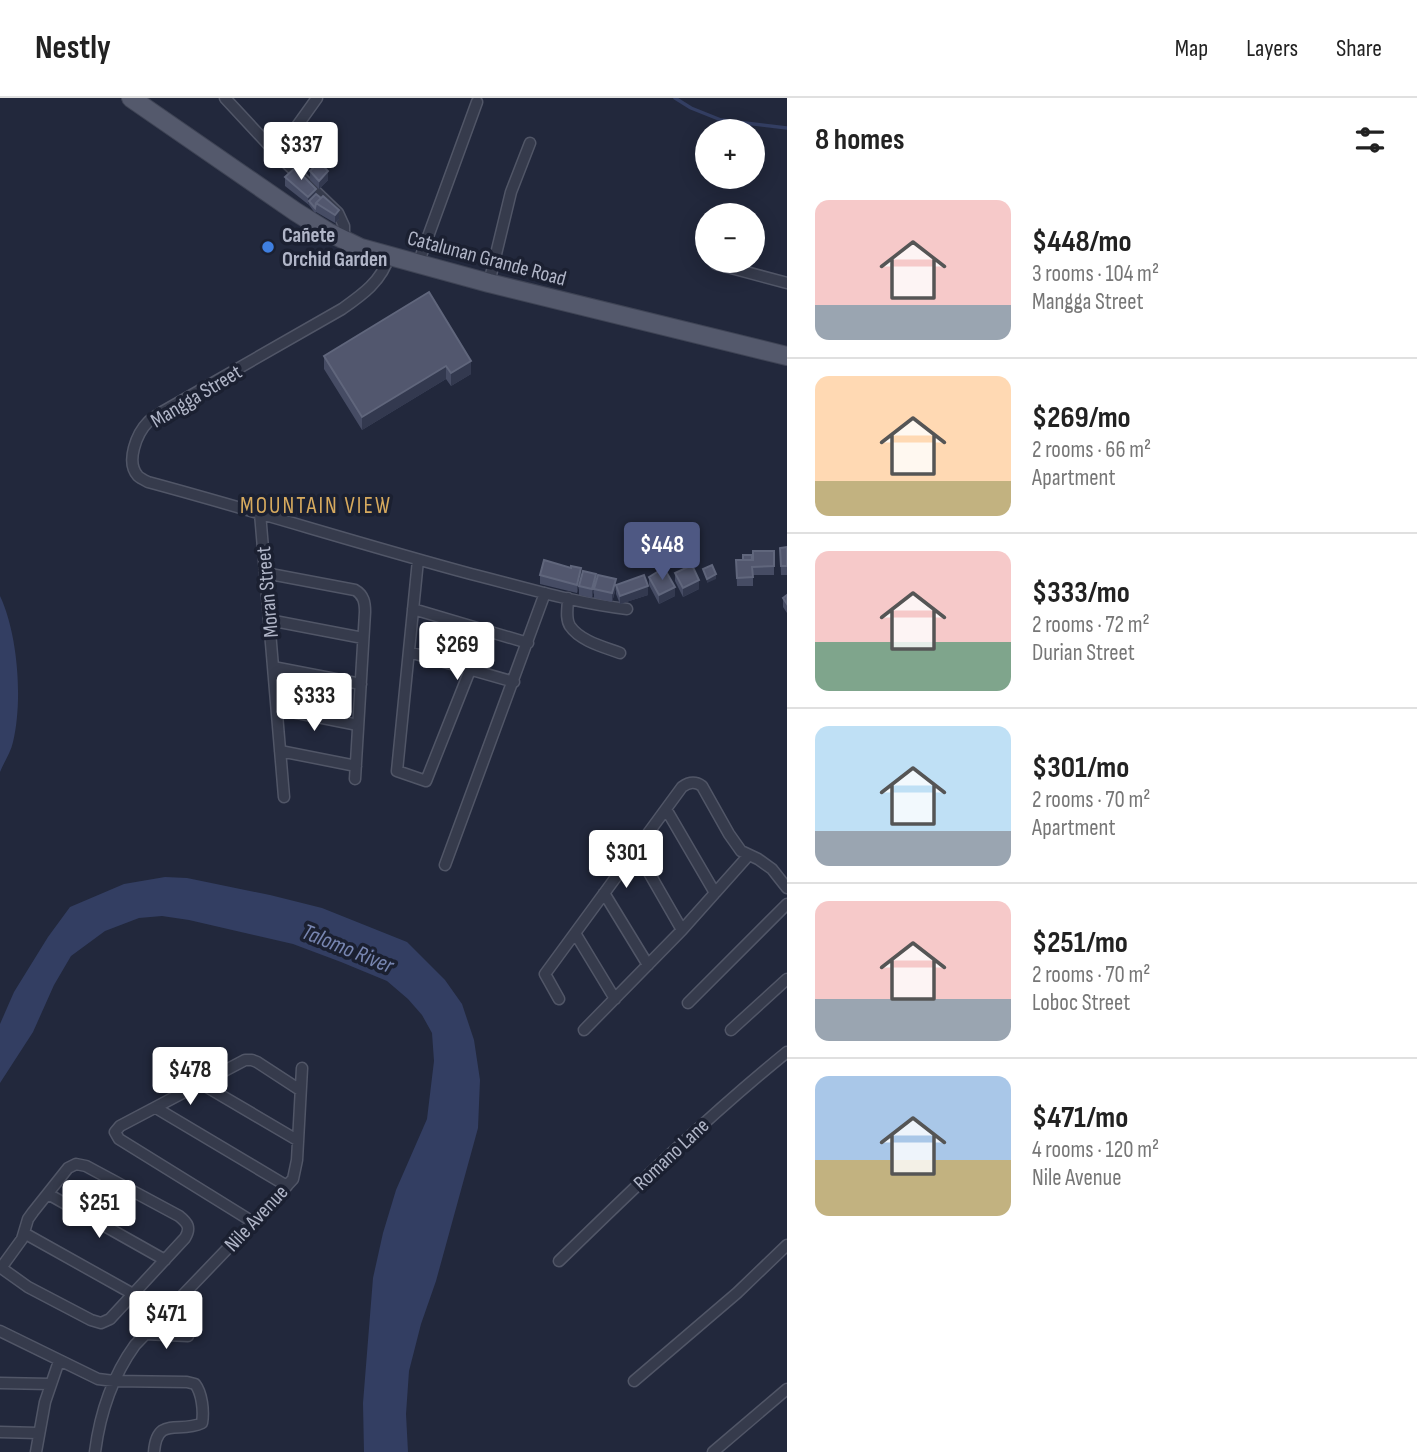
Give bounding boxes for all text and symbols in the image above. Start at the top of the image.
text: Nestly [35,28,111,68]
text: Map [1175,34,1208,63]
text: Layers [1246,34,1298,63]
text: Share [1336,34,1382,63]
map controls [695,119,765,273]
button: + [695,119,765,189]
icon: filters [1351,121,1389,159]
pin: $337 [260,122,342,182]
text: 8 homes [815,122,904,158]
text: $337 [280,131,322,159]
button: − [695,203,765,273]
place label: Cañete Orchid Garden [282,223,387,272]
text: $448/mo [1032,224,1132,260]
street label: Catalunan Grande Road [405,225,569,292]
icon: home [871,228,955,312]
marker: Cañete Orchid Garden [260,239,276,255]
text: 3 rooms · 104 m² [1032,260,1159,288]
text: Mangga Street [1032,288,1143,316]
street label: Mangga Street [146,360,246,433]
text: $269/mo [1032,400,1131,436]
icon: home [871,404,955,488]
text: 2 rooms · 66 m² [1032,436,1151,464]
text: Apartment [1032,464,1116,492]
district label: MOUNTAIN VIEW [240,492,392,520]
pin: $448 [621,522,703,582]
text: $448 [640,531,684,559]
street label: Moran Street [251,545,284,639]
text: $333/mo [1032,575,1130,611]
icon: home [871,579,955,663]
text: 2 rooms · 72 m² [1032,611,1150,639]
pin: $269 [416,622,498,682]
text: $269 [435,631,479,659]
text: Durian Street [1032,639,1135,667]
pin: $333 [273,674,355,733]
text: $333 [293,682,335,710]
text: $301/mo [1032,750,1129,786]
icon: home [871,754,955,838]
text: 2 rooms · 70 m² [1032,786,1150,814]
text: Apartment [1032,814,1116,842]
pin: $301 [585,830,667,890]
text: $301 [605,839,647,867]
water label: Talomo River [298,918,399,981]
text: $251/mo [1032,925,1128,961]
icon: home [871,929,955,1013]
text: 2 rooms · 70 m² [1032,961,1150,989]
text: Loboc Street [1032,989,1130,1017]
pin: $478 [149,1048,231,1107]
text: $478 [169,1056,211,1084]
text: $471/mo [1032,1100,1128,1136]
icon: home [871,1104,955,1188]
street label: Romano Lane [628,1113,714,1196]
text: 4 rooms · 120 m² [1032,1136,1159,1164]
text: Nile Avenue [1032,1164,1121,1192]
pin: $251 [58,1180,140,1240]
street label: Nile Avenue [219,1180,293,1257]
text: $251 [79,1189,119,1217]
pin: $471 [125,1292,207,1351]
text: $471 [145,1300,187,1328]

